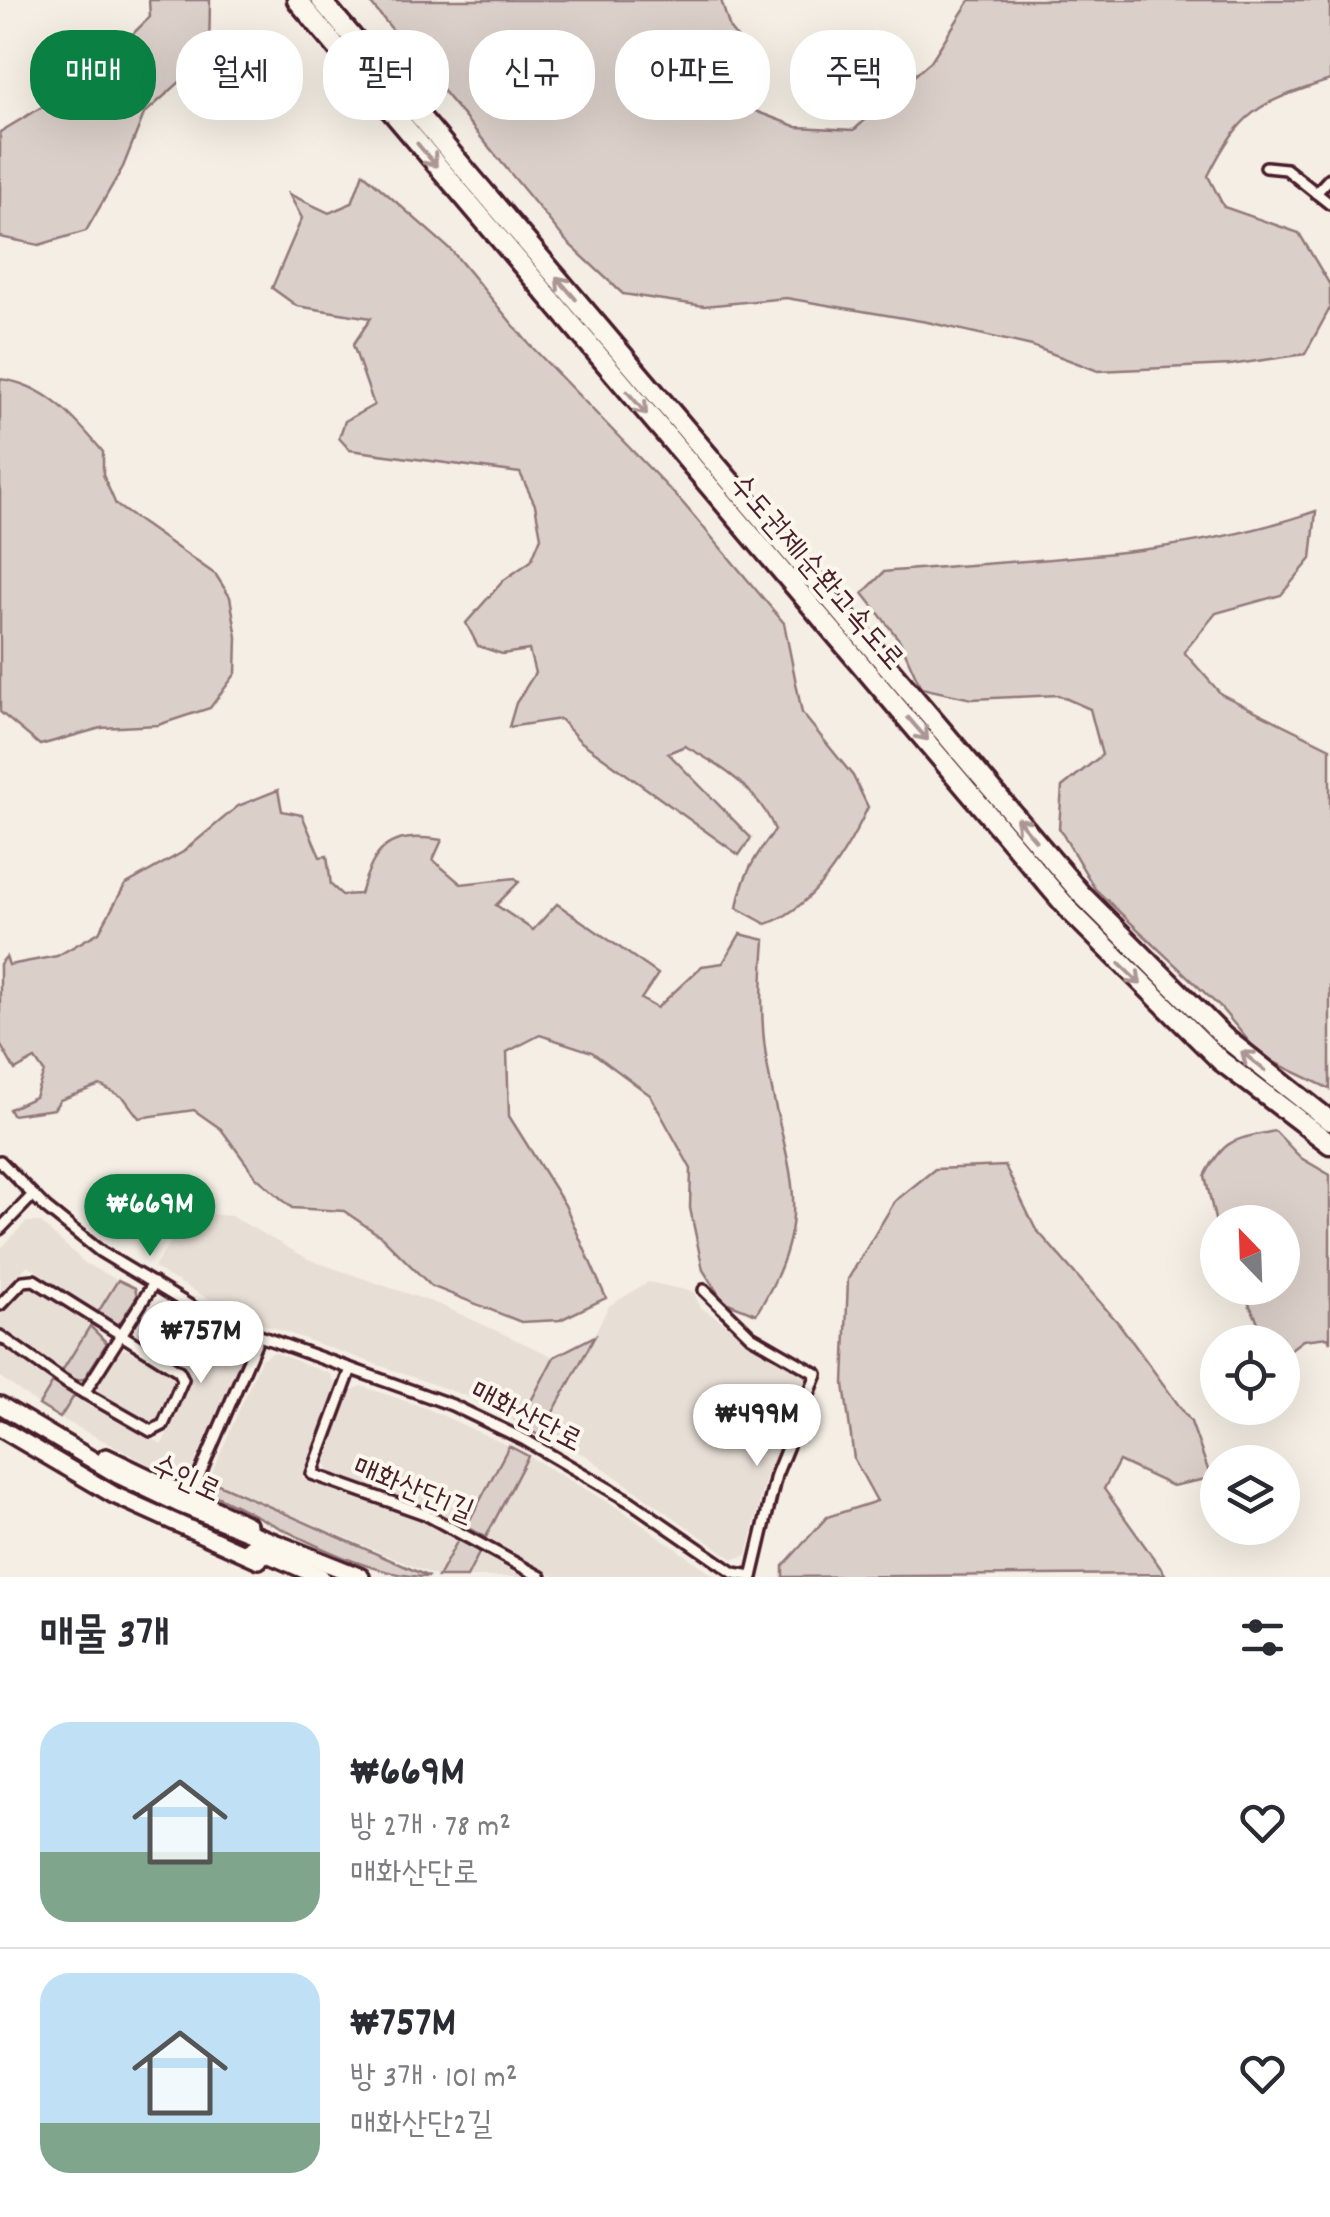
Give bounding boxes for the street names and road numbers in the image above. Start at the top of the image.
street label: 수도권제1순환고속도로 [717,466,912,682]
street label: 매화산단로 [461,1372,588,1466]
street label: 수인로 [143,1446,227,1516]
street label: 매화산단1길 [345,1448,479,1536]

